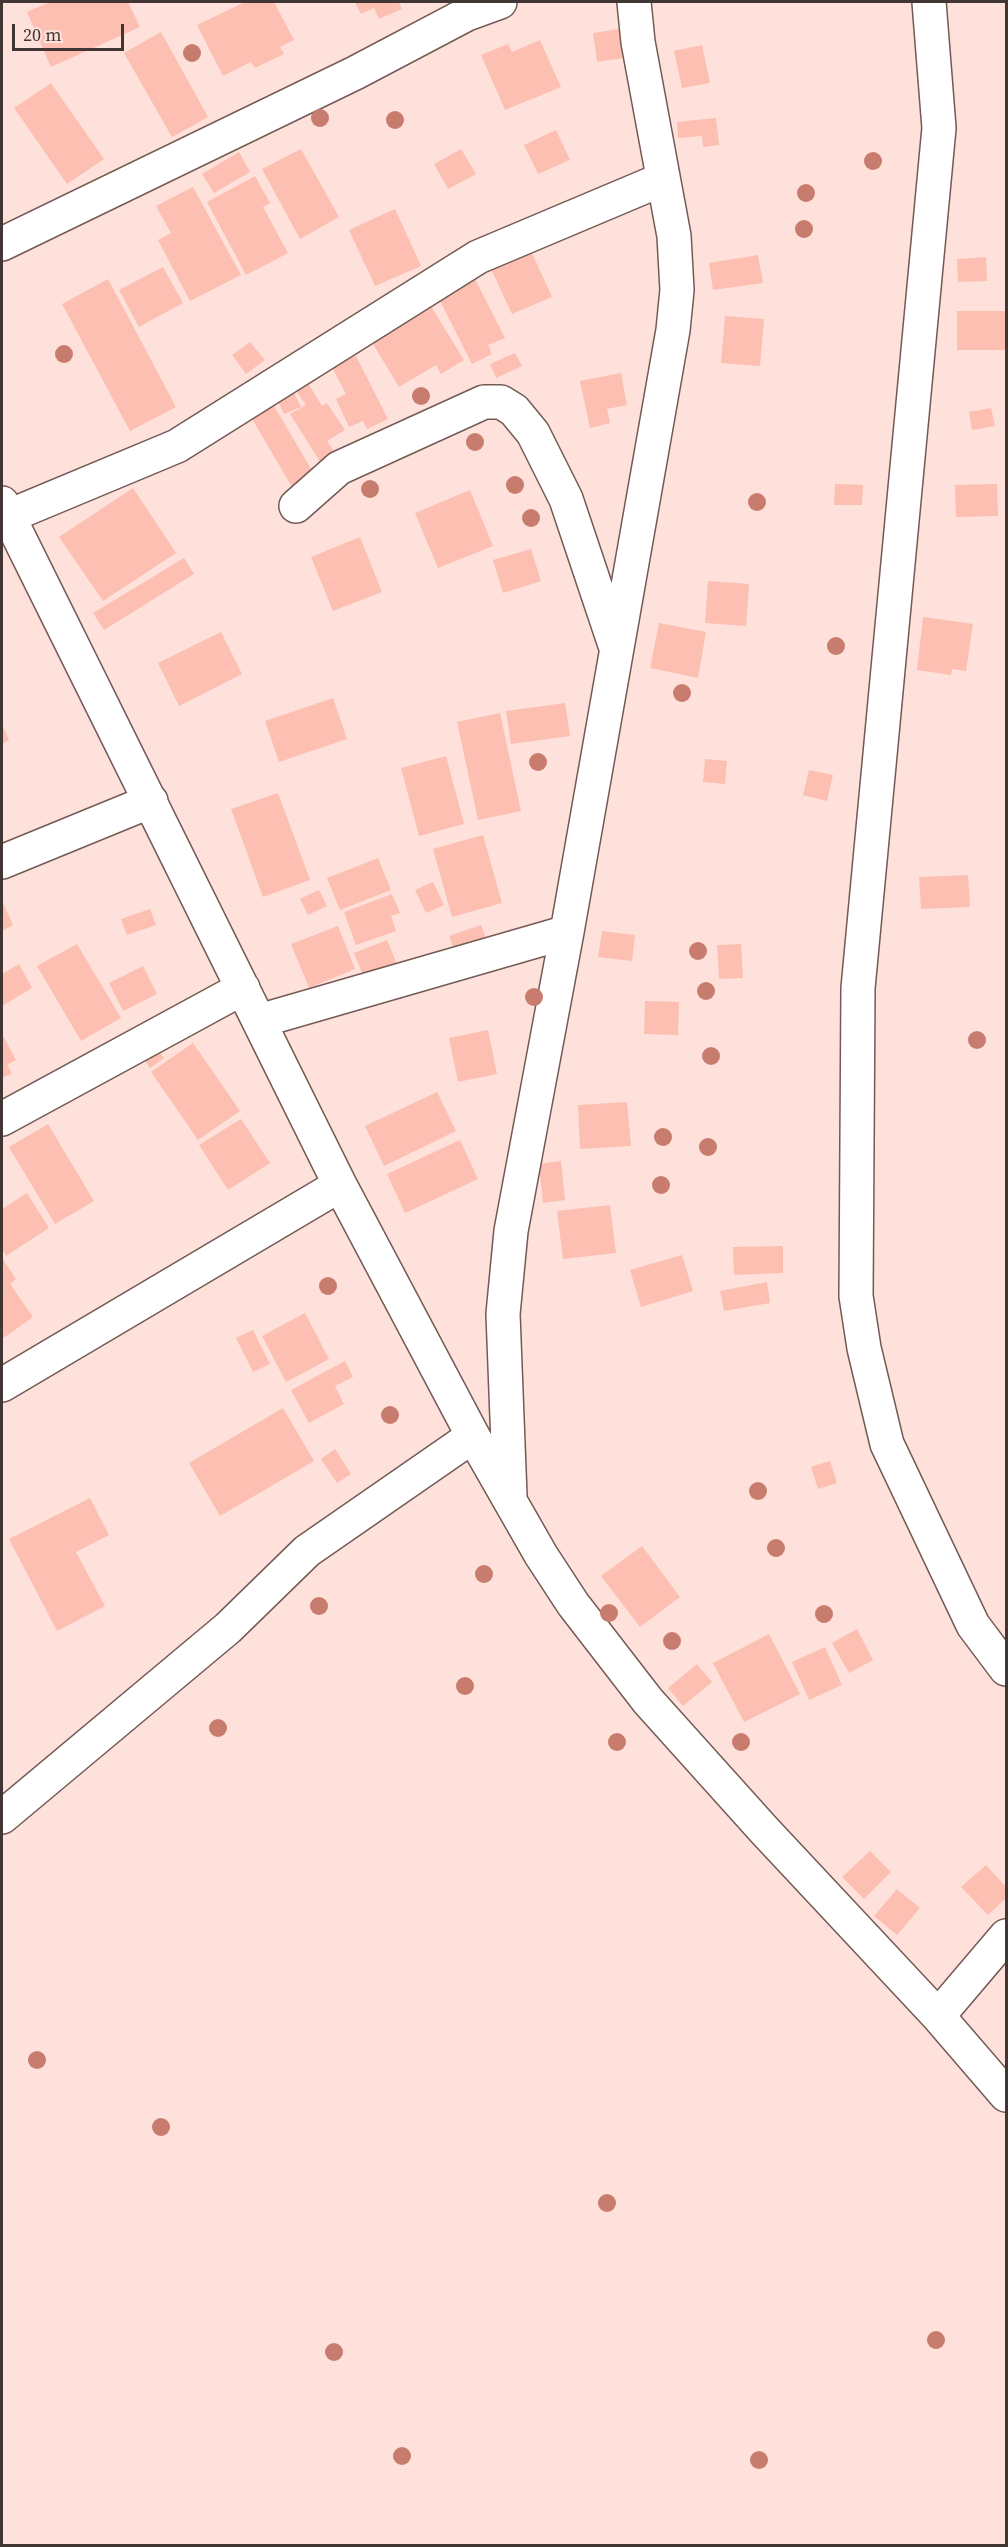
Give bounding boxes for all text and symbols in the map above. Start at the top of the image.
scale bar [15,12,128,50]
text: 20 m [23,22,61,47]

